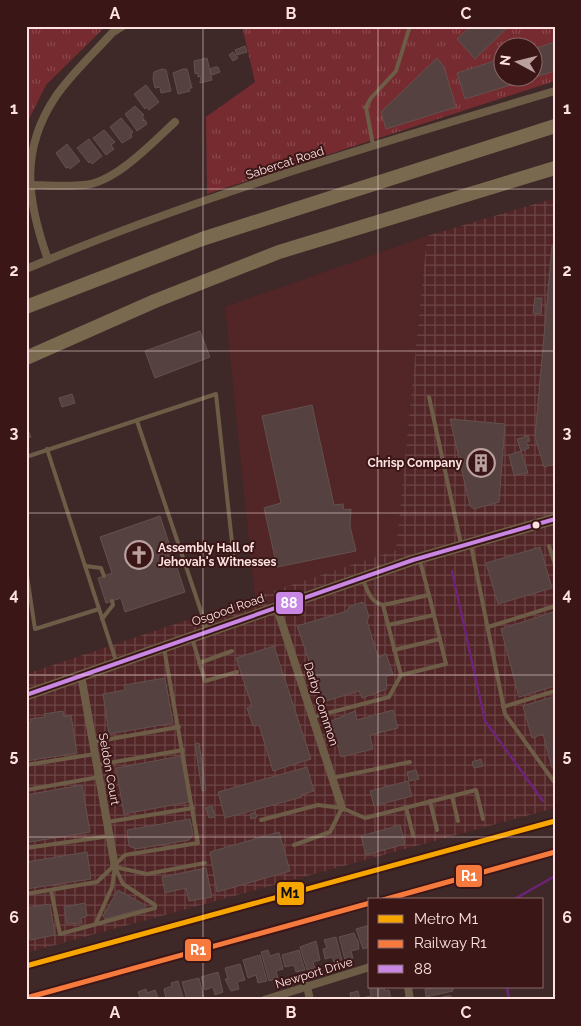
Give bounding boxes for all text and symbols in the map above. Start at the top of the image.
text: A [110,4,121,23]
text: B [286,4,297,23]
text: C [461,4,472,23]
north arrow [494,38,544,88]
text: N [497,54,514,67]
text: 1 [10,99,18,118]
text: 1 [563,99,571,118]
street label: Sabercat Road [244,144,326,182]
text: 2 [9,261,19,280]
text: 2 [562,261,572,280]
text: 3 [10,423,19,442]
text: 3 [563,423,572,442]
building icon: Chrisp Company [466,448,496,478]
place label: Chrisp Company [368,456,462,470]
unlabelled marker [531,520,541,530]
church icon: Assembly Hall of Jehovah's Witnesses [124,540,154,570]
place label: Assembly Hall of Jehovah's Witnesses [158,541,277,569]
text: 4 [9,585,19,604]
text: 4 [562,585,572,604]
street label: Osgood Road [190,591,266,629]
line badge: 88 [275,591,304,615]
text: 88 [281,595,297,611]
street label: Darby Common [301,660,341,748]
street label: Seldon Court [96,732,122,806]
text: 5 [10,746,19,765]
text: 5 [563,746,572,765]
line badge: R1 [455,864,483,888]
text: R1 [461,868,477,884]
line badge: M1 [276,881,305,906]
text: M1 [280,885,300,901]
legend [368,898,544,988]
text: 6 [9,908,19,927]
text: 6 [562,908,572,927]
text: Metro M1 [414,910,479,928]
text: Railway R1 [414,934,487,952]
line badge: R1 [184,938,212,962]
text: R1 [190,942,206,958]
street label: Newport Drive [274,955,354,991]
text: 88 [414,960,432,978]
text: A [110,1003,121,1022]
text: B [286,1003,297,1022]
text: C [461,1003,472,1022]

